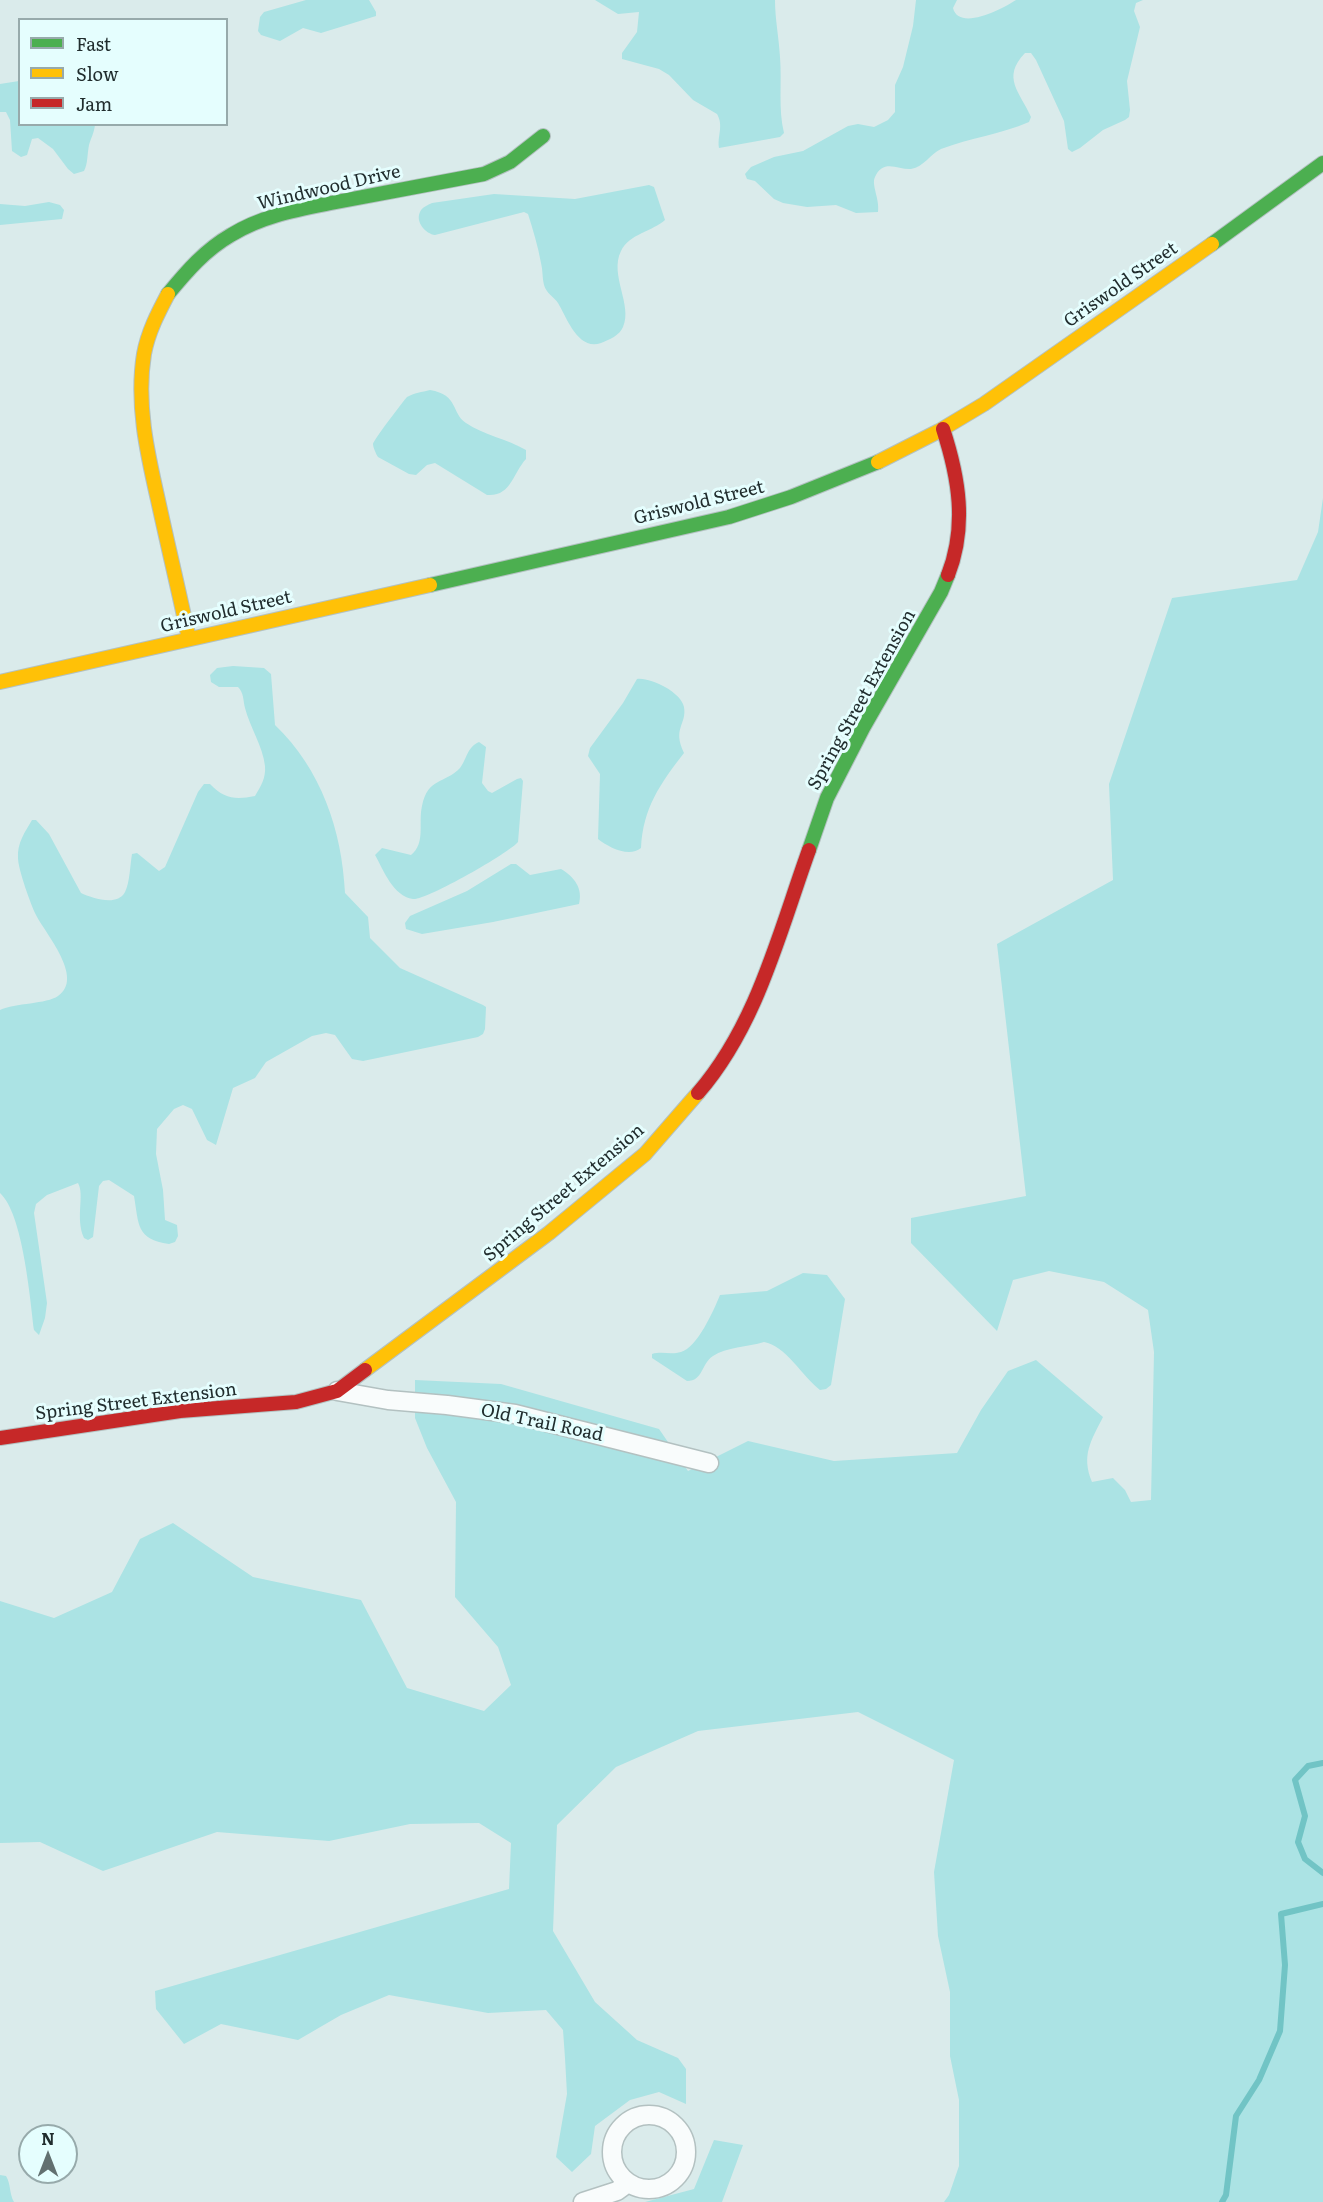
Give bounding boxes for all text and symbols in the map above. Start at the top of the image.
legend [18,18,228,126]
text: Fast [76,30,111,57]
text: Slow [76,60,118,87]
text: Jam [76,90,112,117]
street label: Windwood Drive [255,161,403,215]
street label: Griswold Street [1060,238,1182,332]
street label: Griswold Street [632,476,766,530]
street label: Griswold Street [158,586,294,638]
street label: Spring Street Extension [803,606,921,794]
street label: Spring Street Extension [479,1120,649,1266]
street label: Spring Street Extension [34,1379,238,1425]
street label: Old Trail Road [479,1400,605,1446]
north arrow [18,2124,78,2184]
text: N [41,2126,55,2150]

